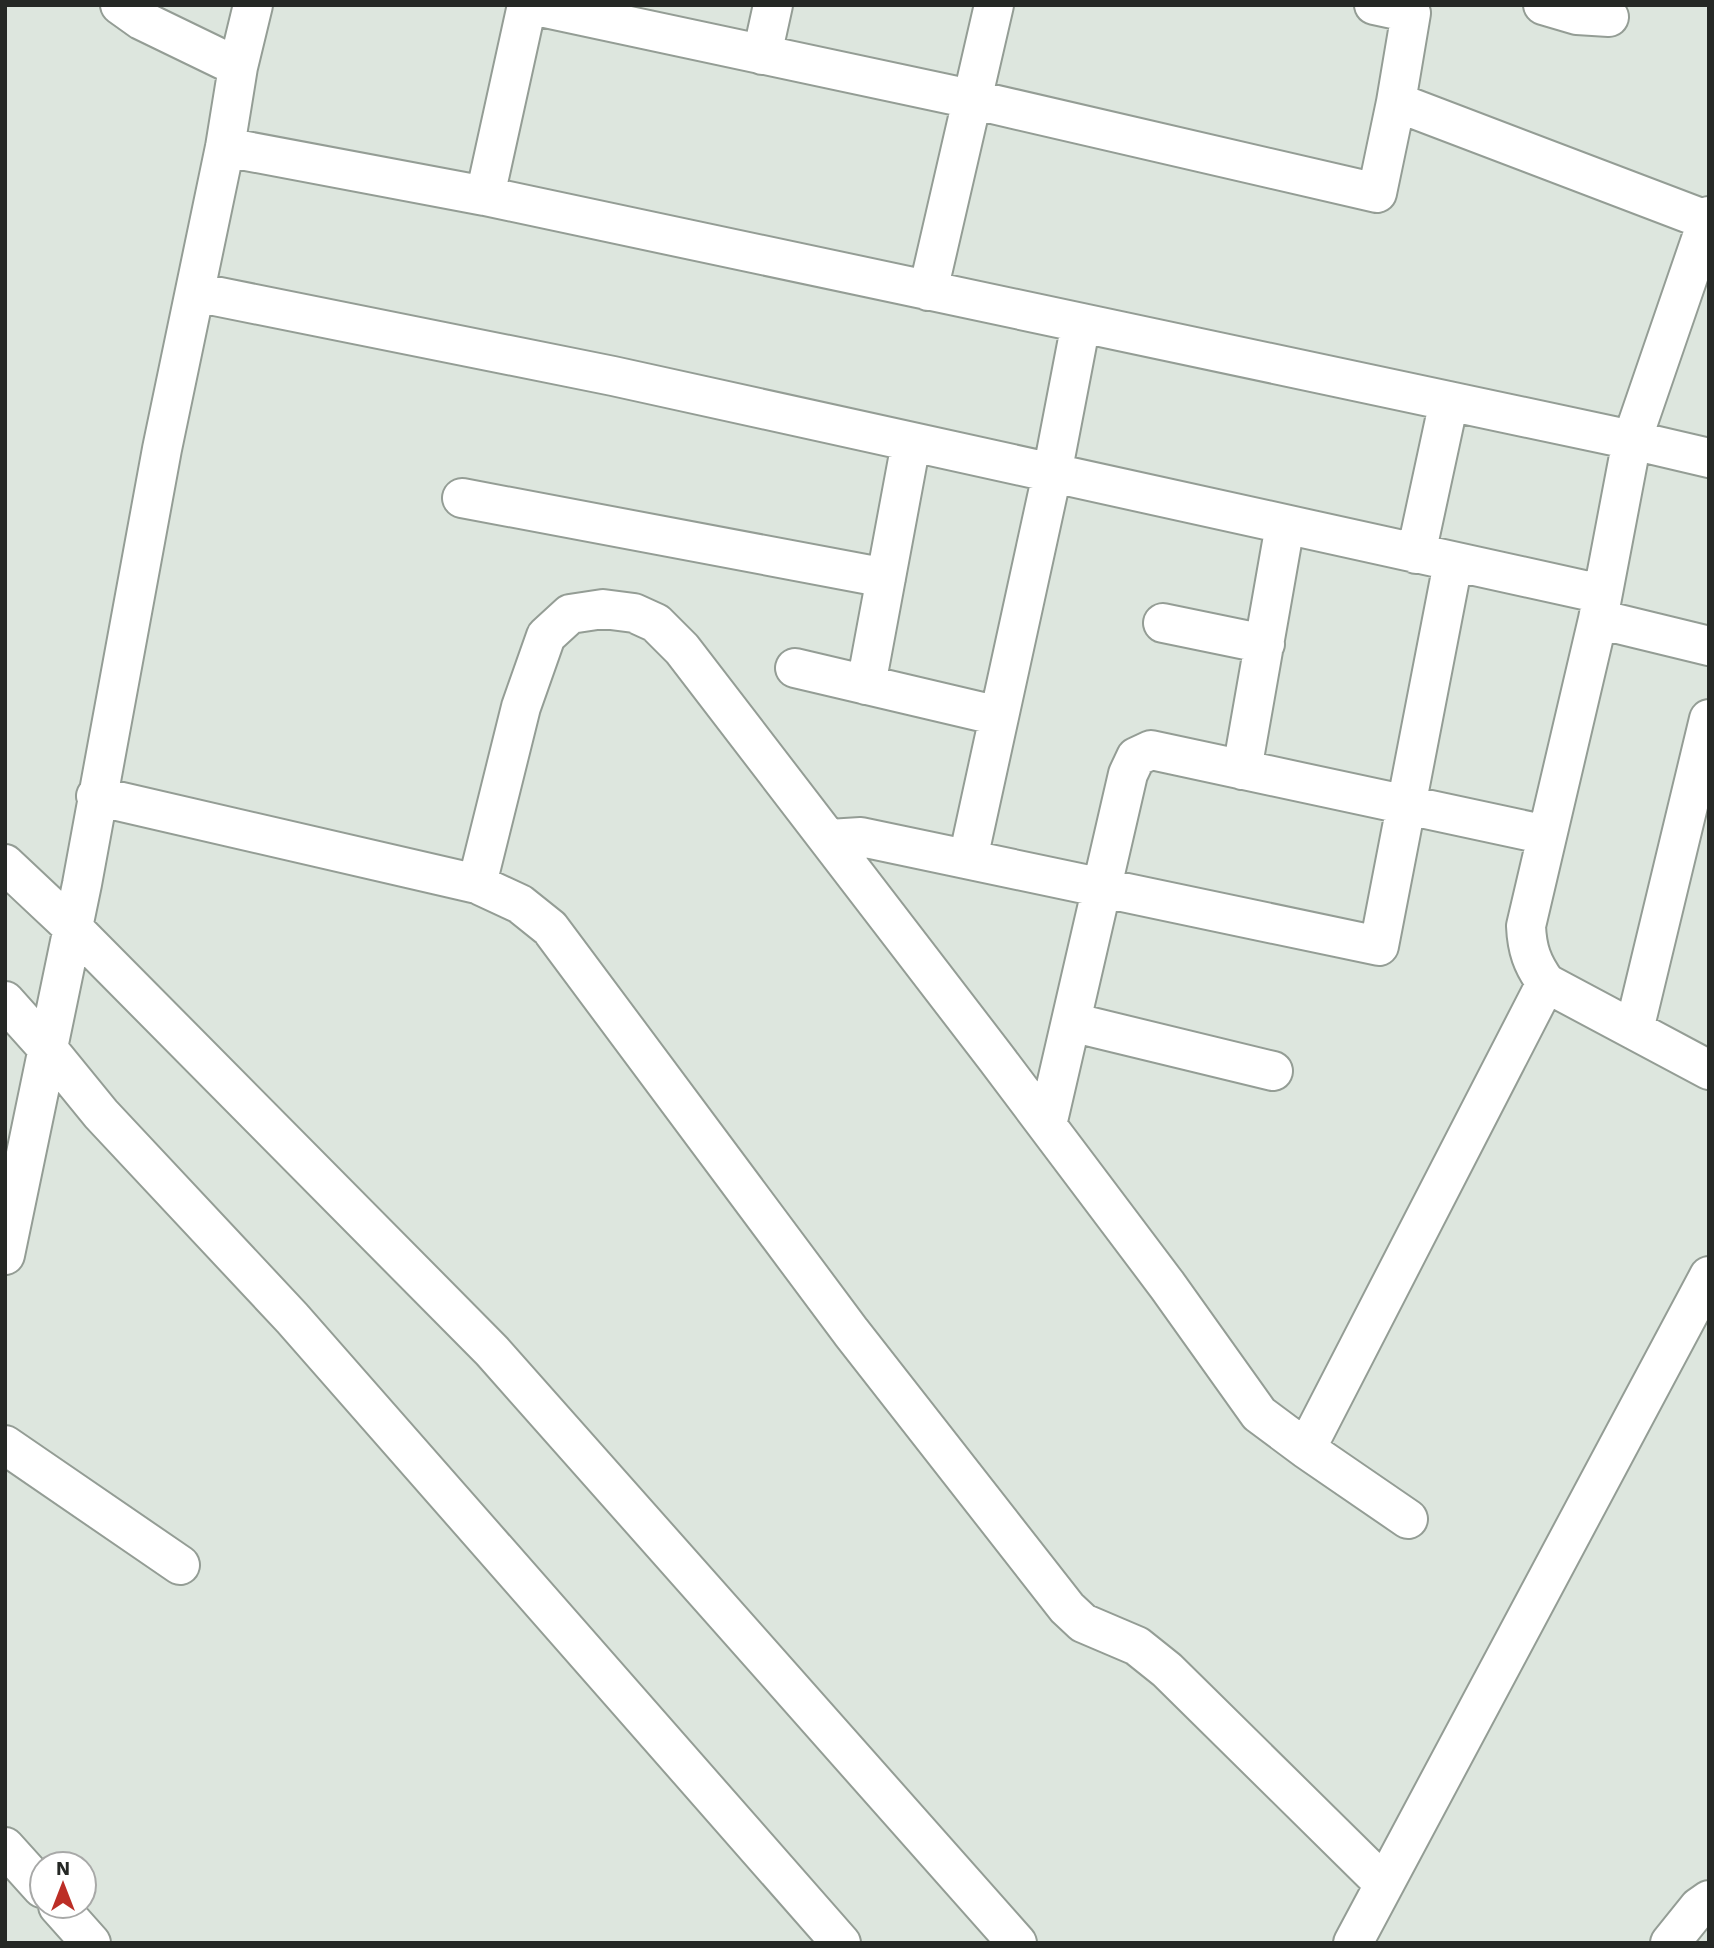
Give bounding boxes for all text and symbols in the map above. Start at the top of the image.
north arrow [28,1850,98,1920]
text: N [56,1857,70,1880]

